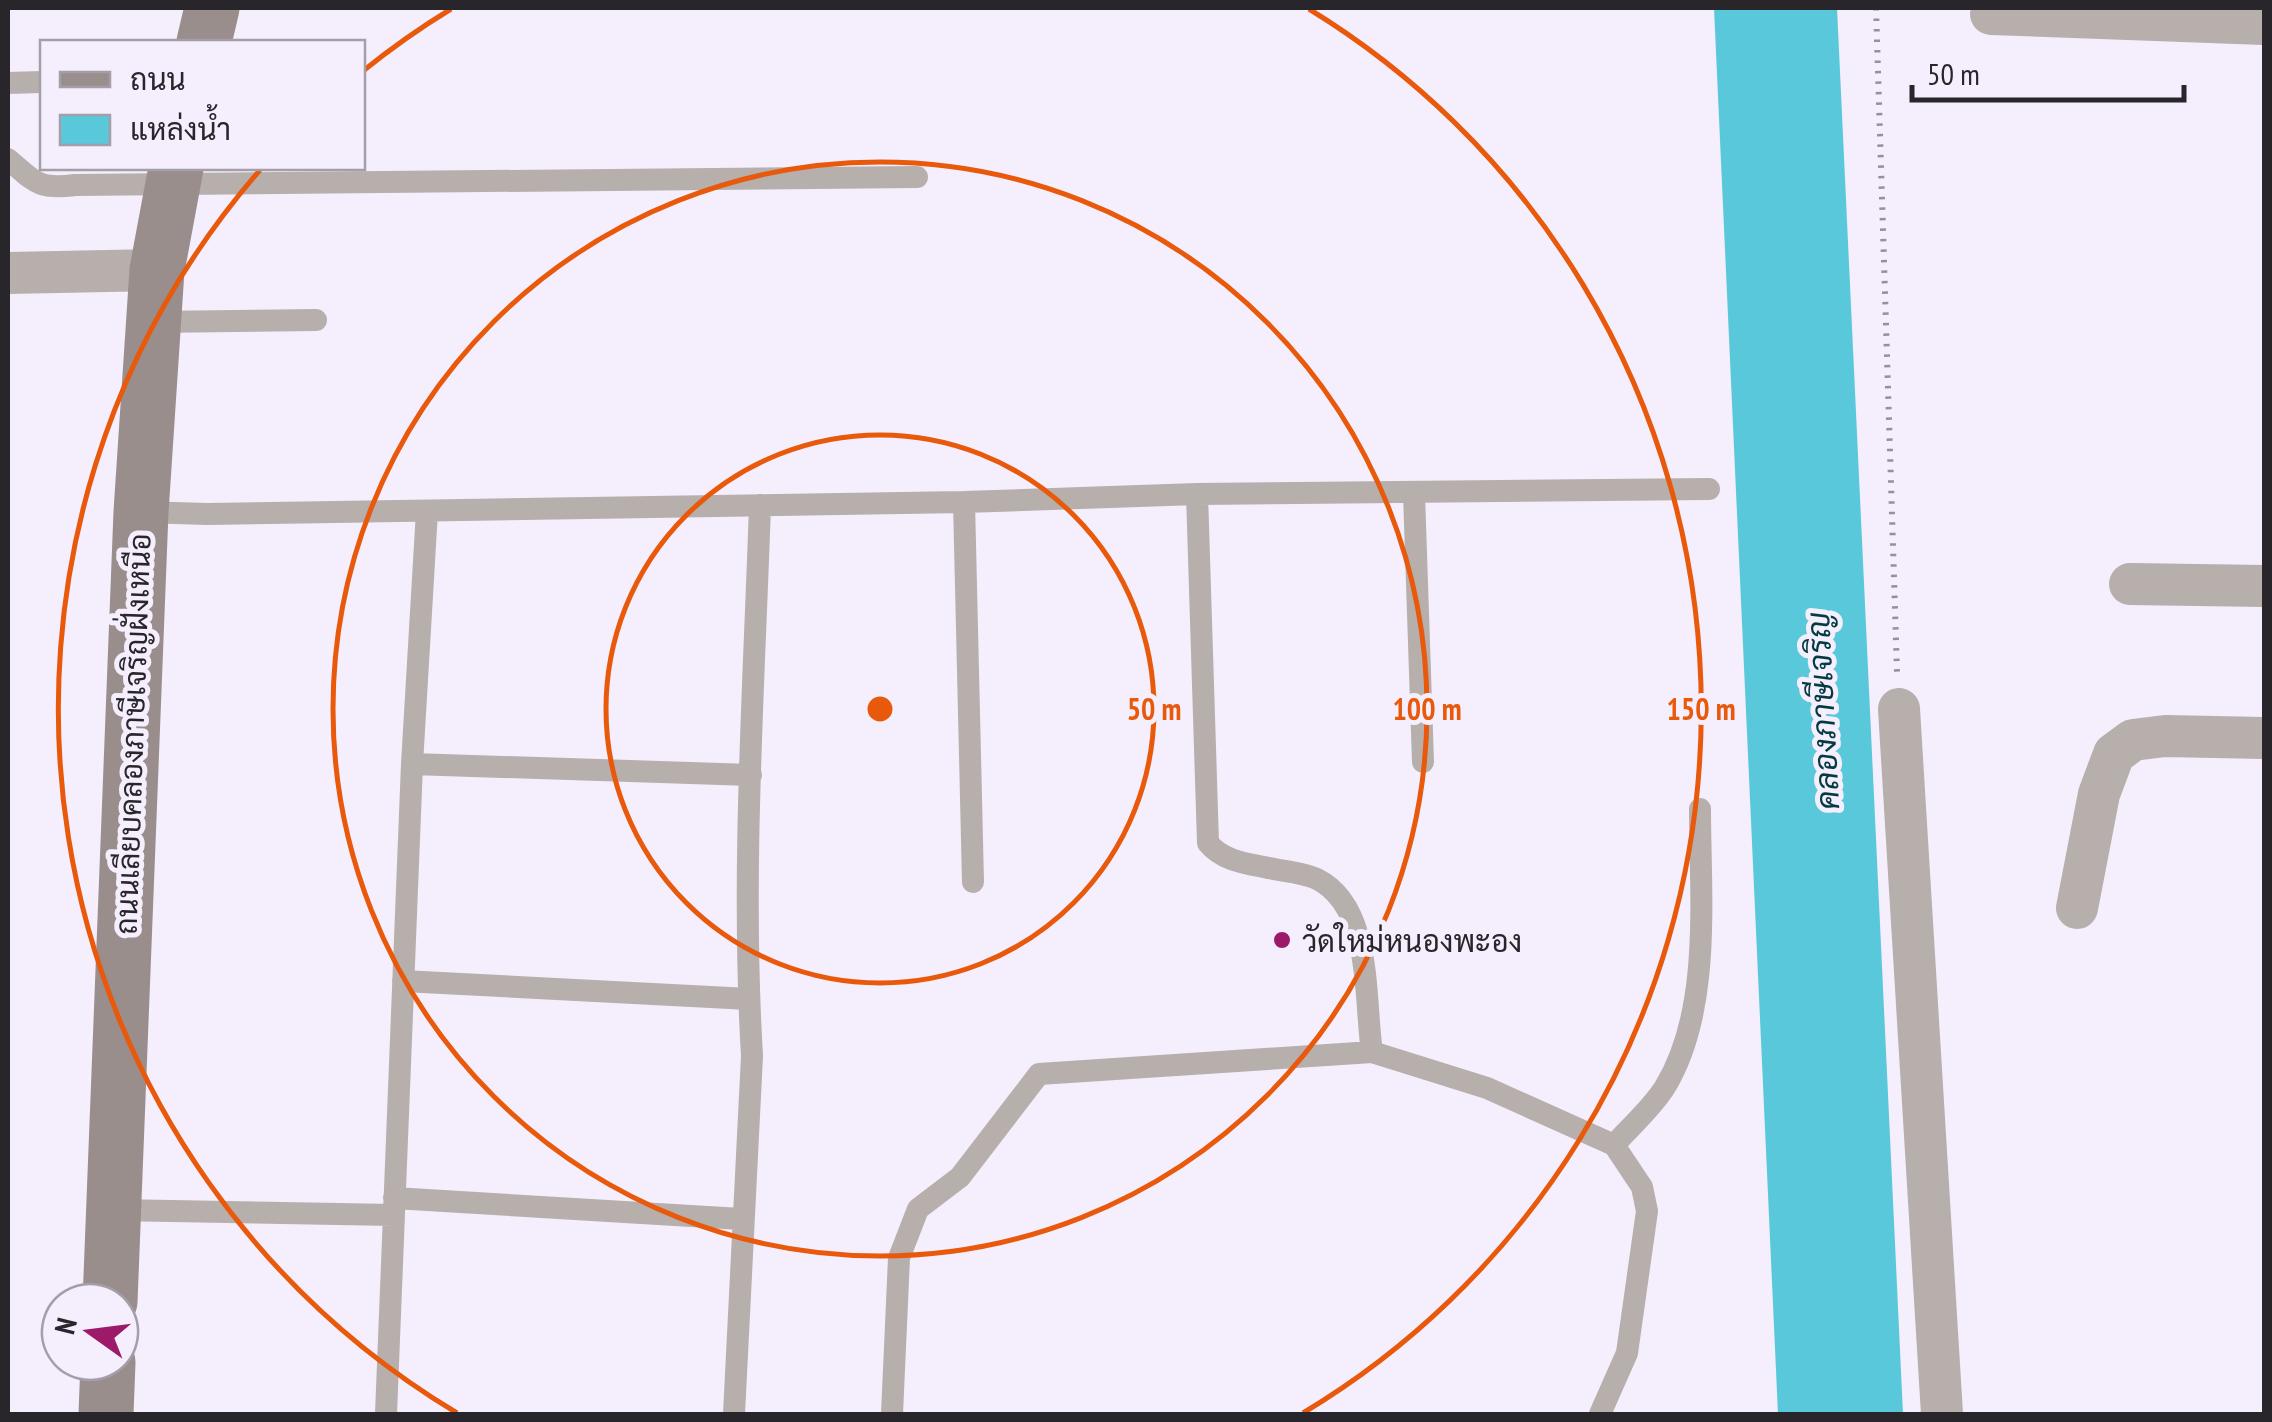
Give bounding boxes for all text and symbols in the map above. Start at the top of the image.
legend [40,40,365,170]
scale bar [1912,40,2184,102]
text: 50 m [1927,54,1980,93]
text: ถนน [130,59,186,98]
text: แหล่งน้ำ [130,103,231,148]
street label: ถนนเลียบคลองภาษีเจริญฝั่งเหนือ [101,532,158,935]
water label: คลองภาษีเจริญ [1796,611,1848,811]
text: 50 m [1127,689,1181,728]
text: 100 m [1392,689,1462,728]
text: 150 m [1666,689,1736,728]
centre of rings [862,691,898,727]
place label: วัดใหม่หนองพะอง [1302,921,1522,960]
marker: วัดใหม่หนองพะอง [1271,929,1293,951]
north arrow [40,1282,140,1382]
text: N [45,1314,85,1338]

